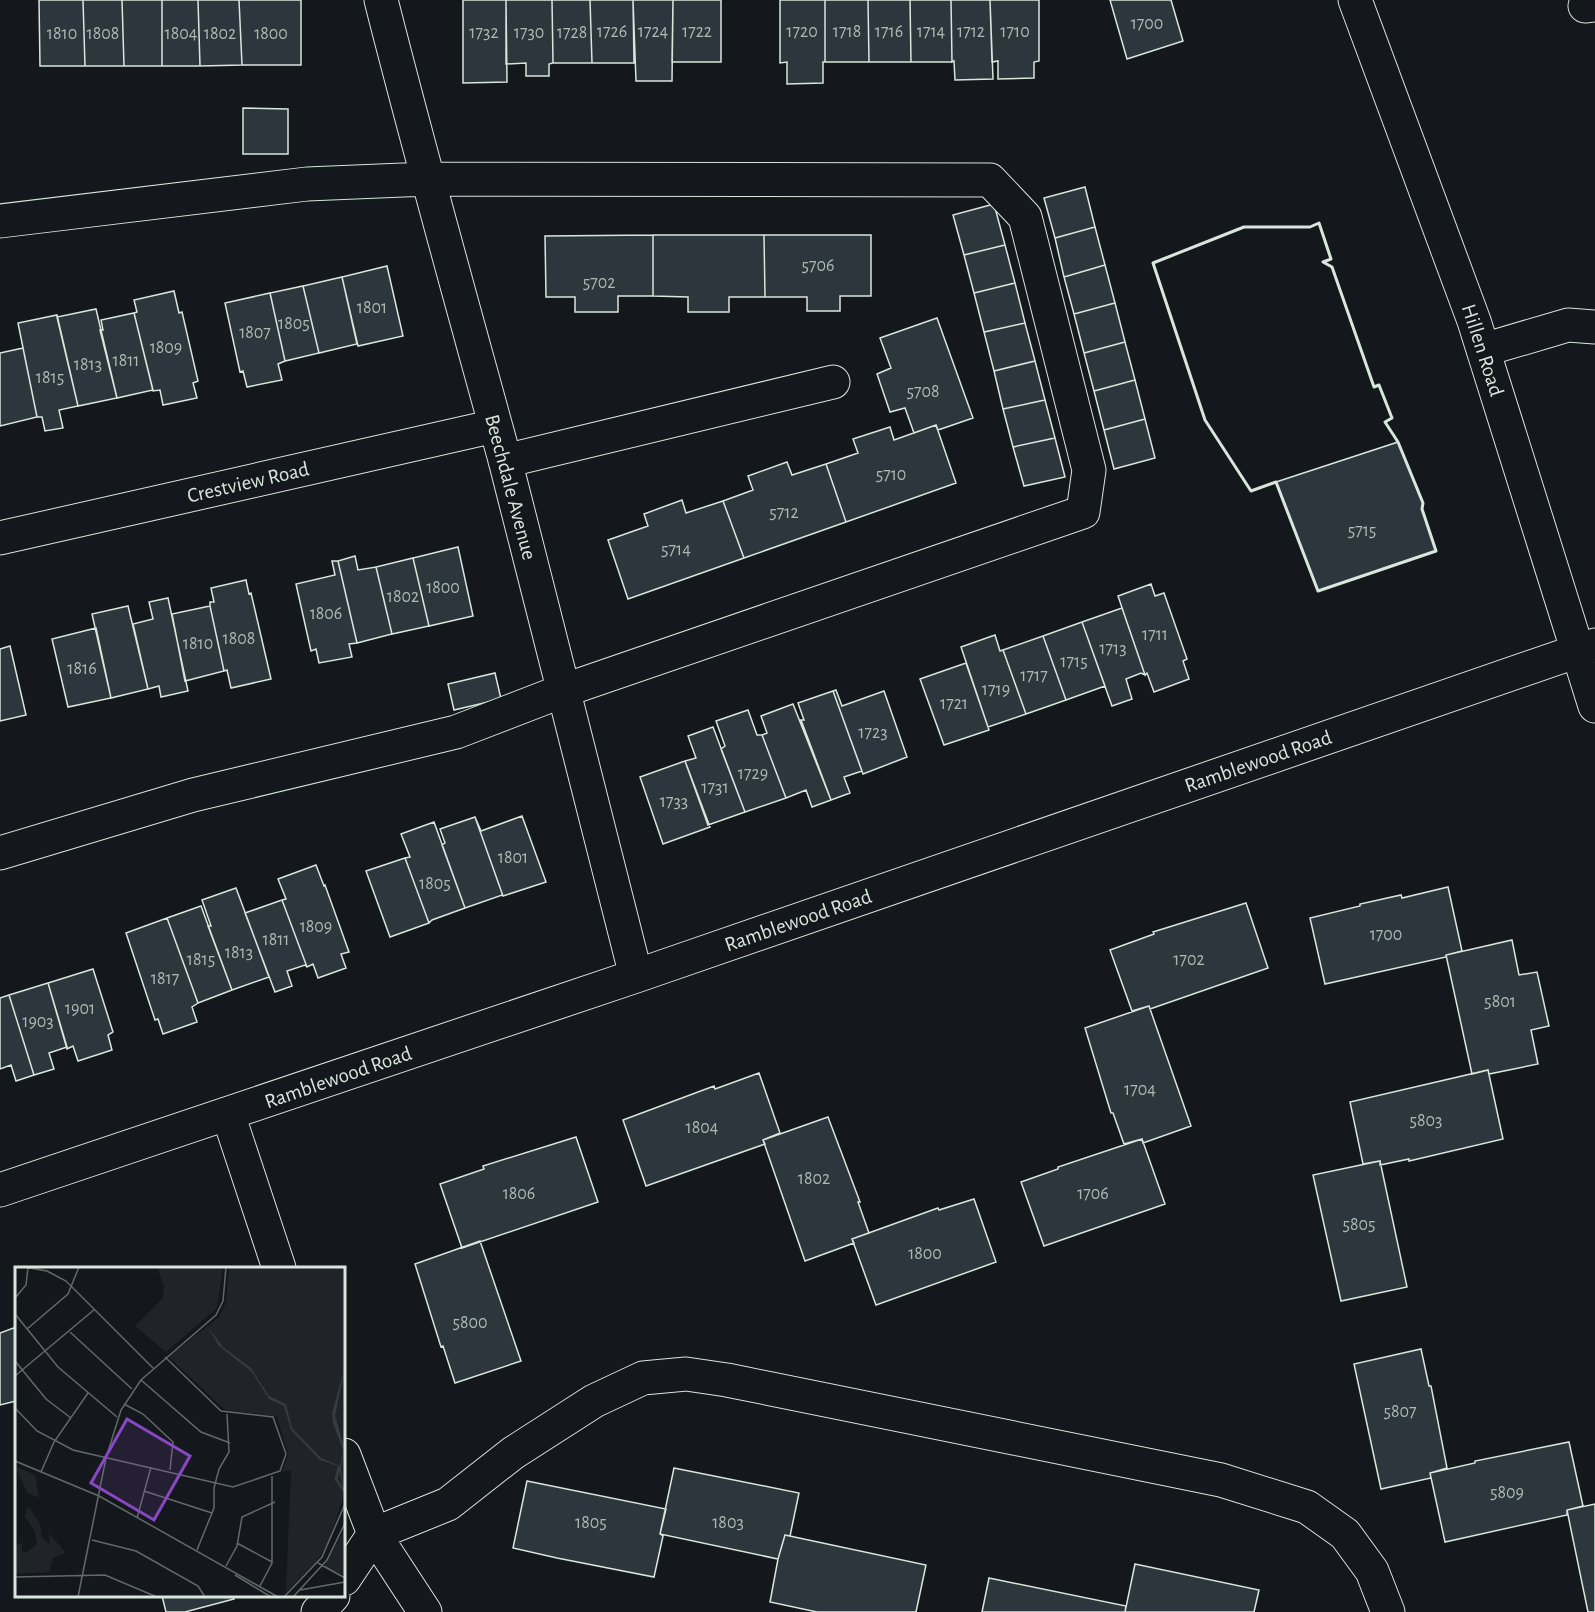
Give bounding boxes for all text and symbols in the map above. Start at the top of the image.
house number: 1700 [1131,15,1163,33]
house number: 1726 [597,23,627,41]
house number: 1724 [638,23,669,41]
house number: 1722 [682,23,712,41]
house number: 1720 [786,23,818,41]
house number: 1718 [833,23,861,41]
house number: 1716 [875,23,903,41]
house number: 1714 [917,23,946,41]
house number: 1712 [957,23,985,41]
house number: 1710 [1000,23,1030,41]
house number: 1732 [469,24,499,42]
house number: 1730 [514,24,544,42]
house number: 1728 [557,24,587,42]
house number: 1810 [47,25,77,43]
house number: 1808 [87,25,119,43]
house number: 1804 [165,25,198,43]
house number: 1802 [204,25,236,43]
house number: 1800 [254,25,288,43]
house number: 5706 [802,257,835,275]
house number: 5702 [583,274,615,292]
house number: 1801 [357,299,387,317]
street label: Hillen Road [1458,301,1507,399]
house number: 1805 [278,315,310,333]
house number: 1807 [239,324,271,342]
house number: 1809 [150,339,182,357]
house number: 1811 [112,352,140,370]
house number: 1813 [74,356,102,374]
house number: 1815 [36,369,64,387]
house number: 5708 [906,383,940,401]
street label: Beechdale Avenue [481,412,540,562]
street label: Crestview Road [185,458,311,507]
house number: 5710 [876,466,906,484]
house number: 5712 [769,504,799,522]
house number: 5715 [1348,522,1376,540]
house number: 5714 [661,541,691,559]
house number: 1800 [426,579,460,597]
house number: 1802 [387,588,419,606]
house number: 1806 [310,605,342,623]
house number: 1711 [1142,626,1168,644]
house number: 1808 [223,630,255,648]
house number: 1810 [183,635,213,653]
house number: 1713 [1099,640,1127,658]
house number: 1715 [1060,653,1088,671]
house number: 1816 [67,660,97,678]
house number: 1717 [1020,667,1048,685]
house number: 1719 [982,681,1010,699]
house number: 1721 [940,695,968,713]
house number: 1723 [858,724,888,742]
street label: Ramblewood Road [1182,726,1334,796]
house number: 1729 [738,765,768,783]
house number: 1731 [701,779,729,797]
house number: 1733 [660,793,688,811]
house number: 1801 [498,849,528,867]
house number: 1805 [419,875,451,893]
street label: Ramblewood Road [722,885,874,955]
house number: 1809 [300,918,332,936]
house number: 1700 [1370,926,1402,944]
house number: 1811 [262,931,290,949]
house number: 1813 [225,944,253,962]
house number: 1815 [187,951,215,969]
house number: 1702 [1173,951,1205,969]
house number: 1817 [151,970,179,988]
house number: 5801 [1484,993,1516,1011]
house number: 1901 [65,1000,95,1018]
house number: 1903 [22,1013,54,1031]
street label: Ramblewood Road [262,1042,414,1112]
house number: 1704 [1124,1081,1156,1099]
house number: 5803 [1410,1112,1442,1130]
house number: 1804 [686,1119,719,1137]
house number: 1802 [798,1170,830,1188]
house number: 1806 [503,1185,535,1203]
house number: 1706 [1077,1185,1109,1203]
house number: 5805 [1342,1216,1376,1234]
house number: 1800 [908,1245,942,1263]
inset map [15,1267,345,1597]
house number: 5800 [452,1314,488,1332]
house number: 5807 [1383,1403,1417,1421]
house number: 5809 [1490,1484,1524,1502]
house number: 1805 [575,1514,607,1532]
house number: 1803 [712,1514,744,1532]

